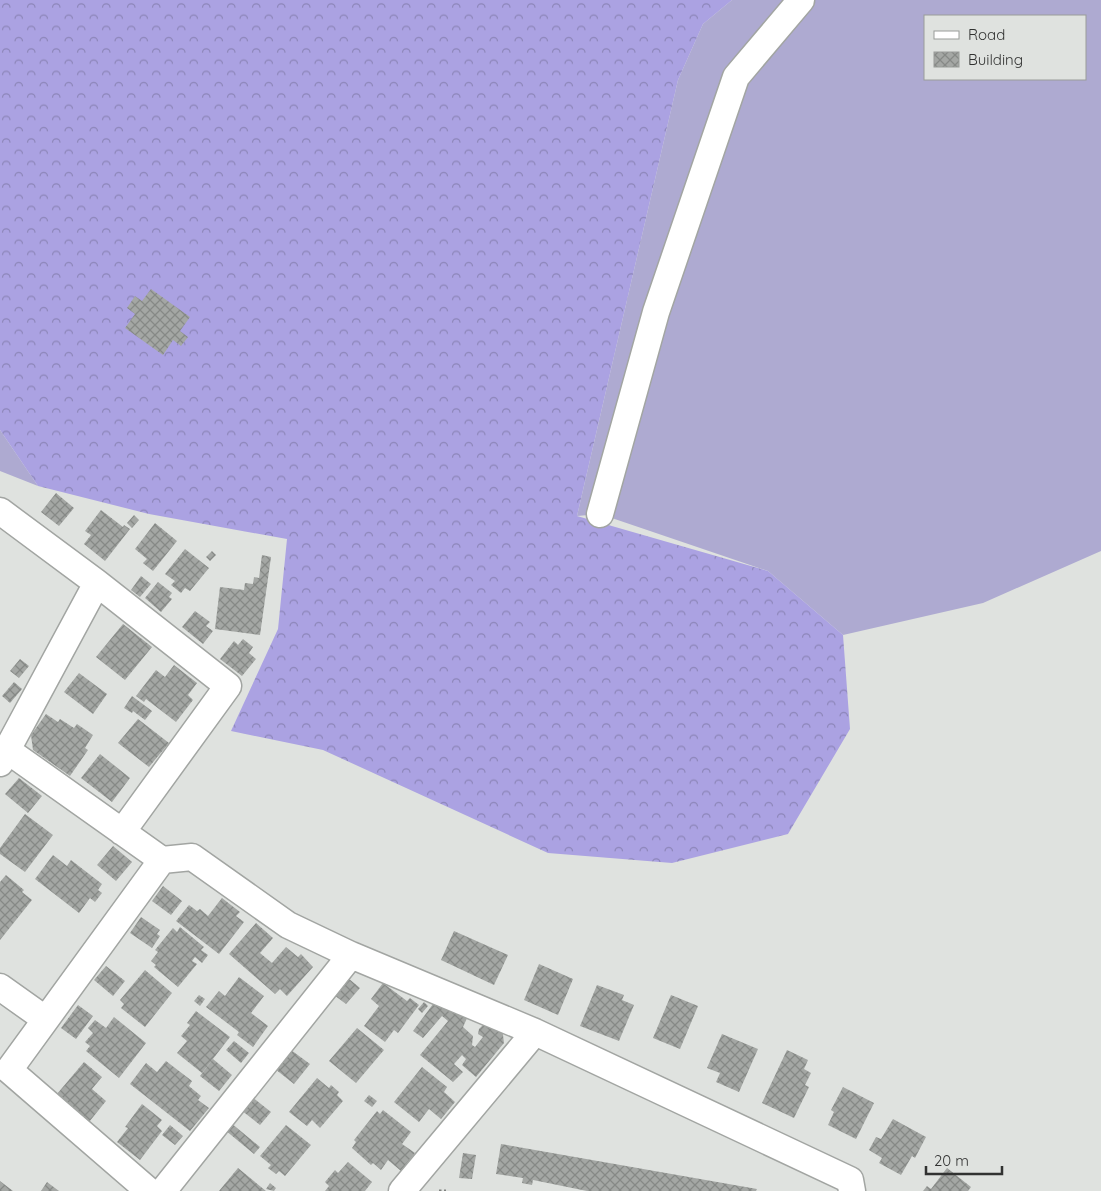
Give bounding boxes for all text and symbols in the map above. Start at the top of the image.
legend [924,15,1086,80]
text: Road [968,25,1005,44]
text: Building [968,50,1023,69]
scale bar [926,1144,1002,1176]
text: 20 m [934,1151,969,1170]

